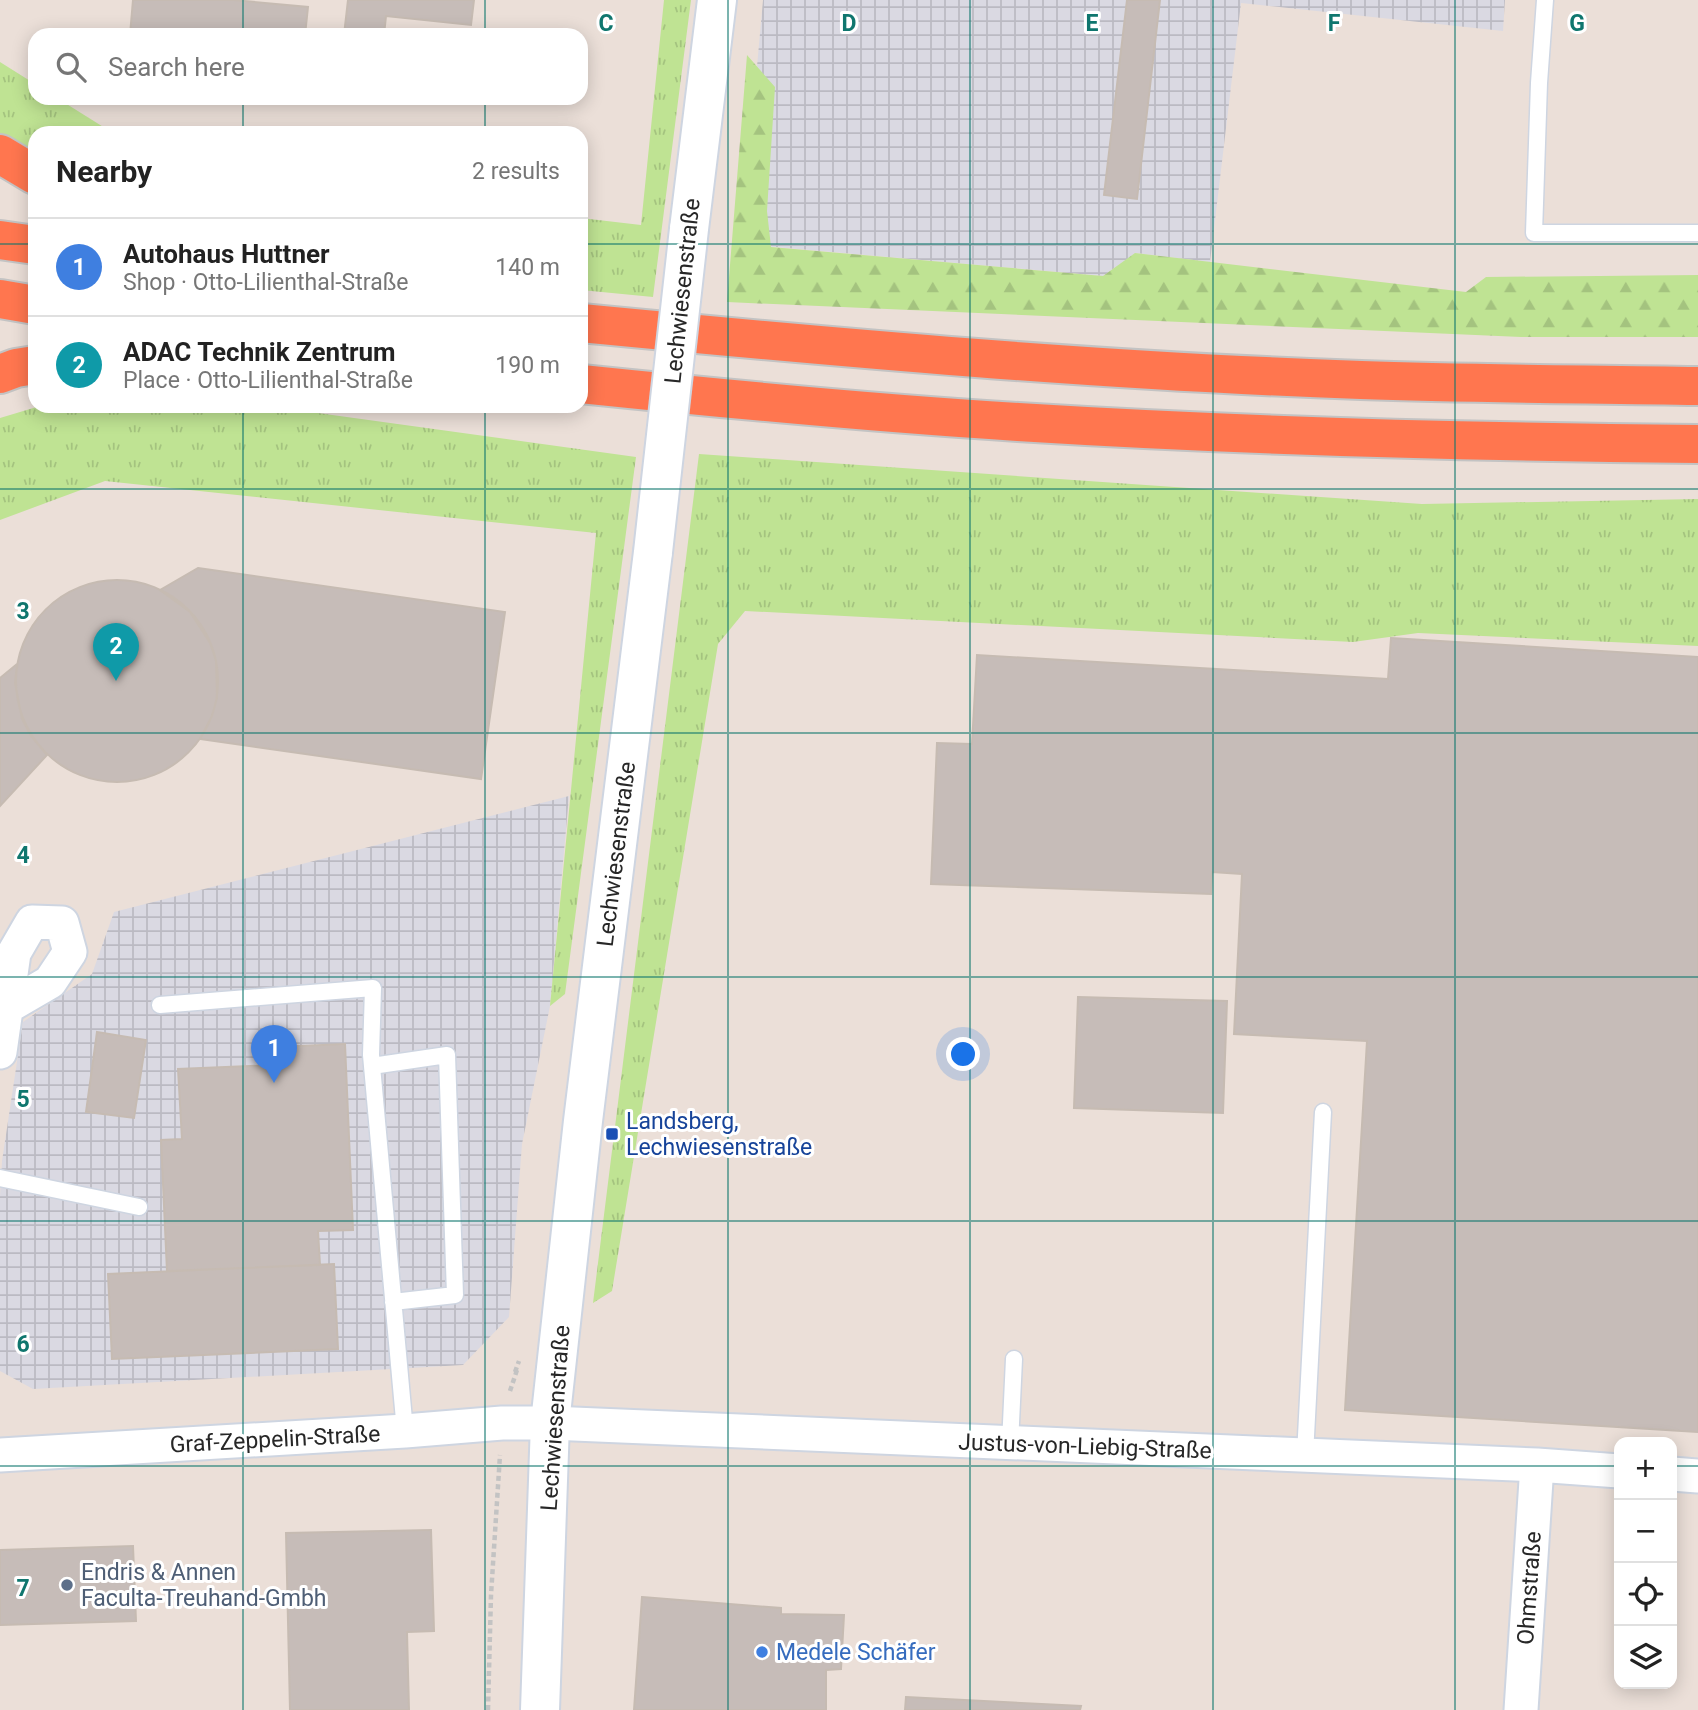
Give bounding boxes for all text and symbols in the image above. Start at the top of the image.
text: C [598,10,614,37]
text: D [842,10,856,37]
text: E [1086,10,1099,37]
text: F [1328,10,1341,37]
text: G [1569,10,1585,37]
search box [28,28,588,105]
icon: search [52,48,90,86]
text: Search here [108,52,245,82]
text: Nearby [56,154,152,189]
text: 2 results [472,158,560,185]
street label: Lechwiesenstraße [659,197,706,385]
text: Autohaus Huttner [123,239,330,269]
text: 1 [72,254,86,281]
text: 140 m [495,254,560,281]
text: Shop · Otto-Lilienthal-Straße [123,269,409,296]
text: ADAC Technik Zentrum [123,337,396,367]
text: 2 [72,352,86,379]
text: 190 m [495,352,560,379]
text: Place · Otto-Lilienthal-Straße [123,367,413,394]
text: 3 [16,598,30,625]
pin: 2 [93,623,139,681]
street label: Lechwiesenstraße [592,760,641,948]
text: 4 [16,842,30,869]
pin: 1 [251,1025,297,1083]
your location [946,1037,980,1071]
text: 5 [16,1086,30,1113]
place label: Landsberg, Lechwiesenstraße [626,1108,812,1161]
marker: Landsberg, Lechwiesenstraße [604,1126,620,1142]
street label: Lechwiesenstraße [536,1324,575,1512]
text: 6 [16,1331,30,1358]
street label: Graf-Zeppelin-Straße [169,1421,381,1458]
street label: Justus-von-Liebig-Straße [958,1429,1212,1464]
map controls [1614,1437,1677,1689]
button: + [1614,1437,1677,1500]
button: − [1614,1500,1677,1563]
street label: Ohmstraße [1512,1530,1547,1646]
place label: Endris & Annen Faculta-Treuhand-Gmbh [81,1559,327,1612]
button: locate [1614,1563,1677,1626]
text: 7 [16,1575,30,1602]
marker: Endris & Annen Faculta-Treuhand-Gmbh [59,1577,75,1593]
button: layers [1614,1626,1677,1689]
place label: Medele Schäfer [776,1639,936,1666]
marker: Medele Schäfer [754,1644,770,1660]

